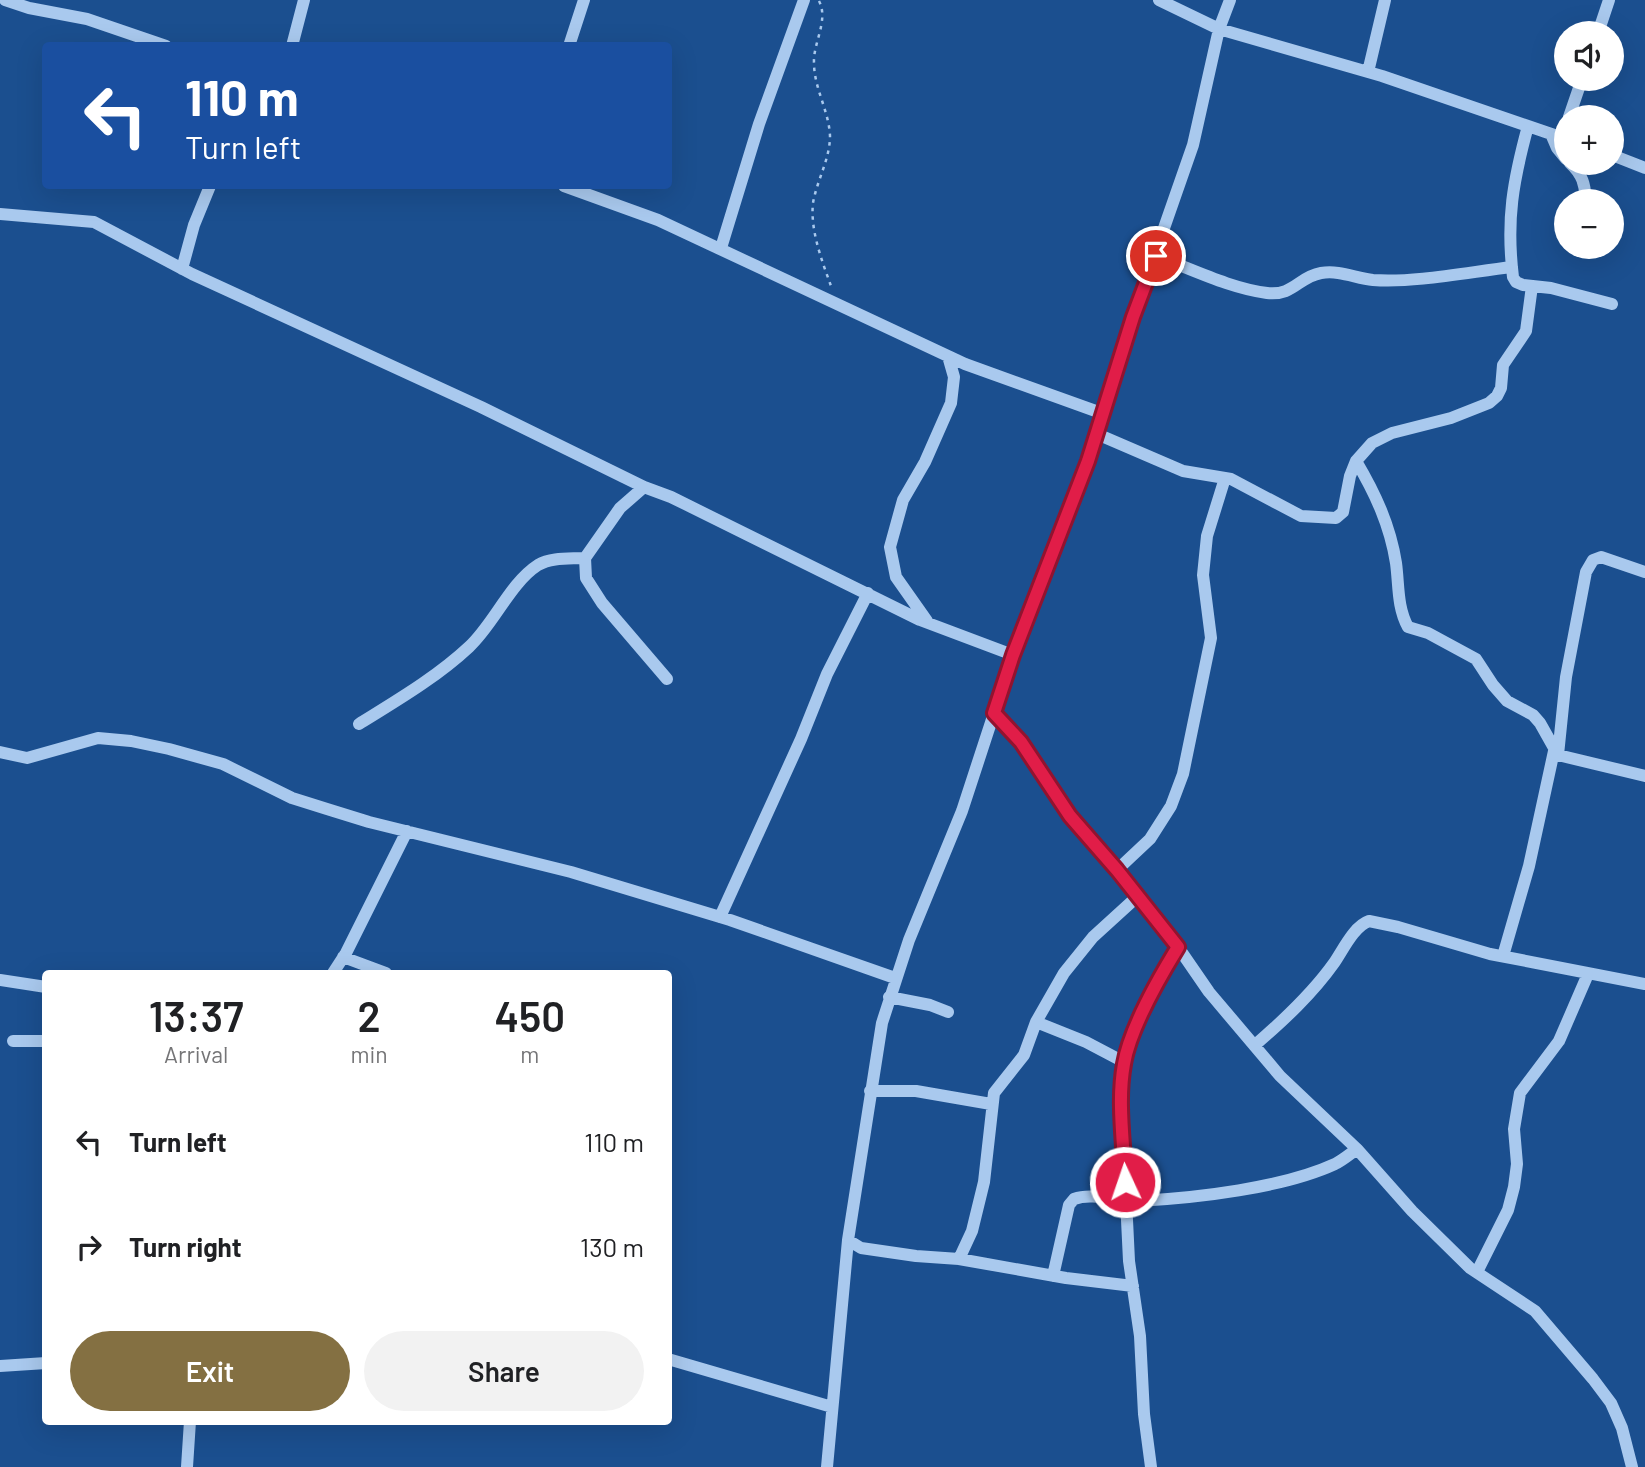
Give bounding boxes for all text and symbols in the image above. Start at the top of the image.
map controls [1554,21,1624,259]
button: sound [1554,21,1624,91]
text: 110 m [185,67,299,126]
icon: left [70,70,161,161]
button: + [1554,105,1624,175]
text: Turn left [185,127,302,165]
button: − [1554,189,1624,259]
pin [1126,226,1186,286]
icon: arrive [1137,237,1175,275]
text: 13:37 [149,990,244,1040]
text: 2 [357,990,381,1040]
text: 450 [494,990,565,1040]
text: Arrival [164,1040,228,1068]
text: min [350,1040,388,1068]
text: m [520,1040,539,1068]
icon: left [70,1123,108,1161]
text: Turn left [129,1126,227,1157]
text: 110 m [584,1126,644,1157]
position arrow [1088,1145,1162,1219]
icon: right [70,1228,108,1266]
text: Turn right [129,1231,242,1262]
text: 130 m [580,1231,644,1262]
button: Exit [70,1331,350,1411]
button: Share [364,1331,644,1411]

